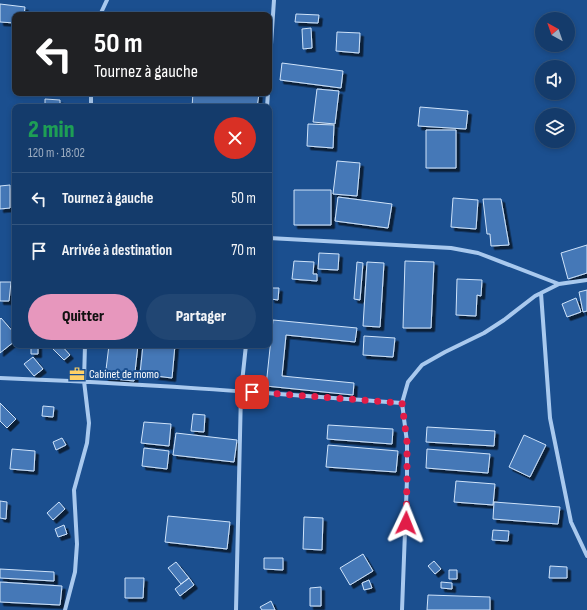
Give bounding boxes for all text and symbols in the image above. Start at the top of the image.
north arrow [535,12,575,52]
map controls [535,12,575,148]
text: 50 m [94,27,143,60]
icon: left [28,28,80,80]
button: sound [535,60,575,100]
text: Tournez à gauche [94,61,198,82]
button: layers [535,108,575,148]
text: 2 min [28,115,75,144]
button: close [214,117,256,159]
text: 120 m · 18:02 [28,145,85,161]
icon: left [28,188,50,210]
text: Tournez à gauche [62,189,153,208]
text: 50 m [231,189,256,208]
icon: arrive [28,240,50,262]
text: Arrivée à destination [62,241,172,260]
text: 70 m [231,241,256,260]
button: Quitter [28,294,138,340]
button: Partager [146,294,256,340]
office icon: Cabinet de momo [68,365,86,383]
place label: Cabinet de momo [89,367,159,382]
pin [235,375,269,409]
icon: arrive [241,381,263,403]
position arrow [385,502,427,544]

